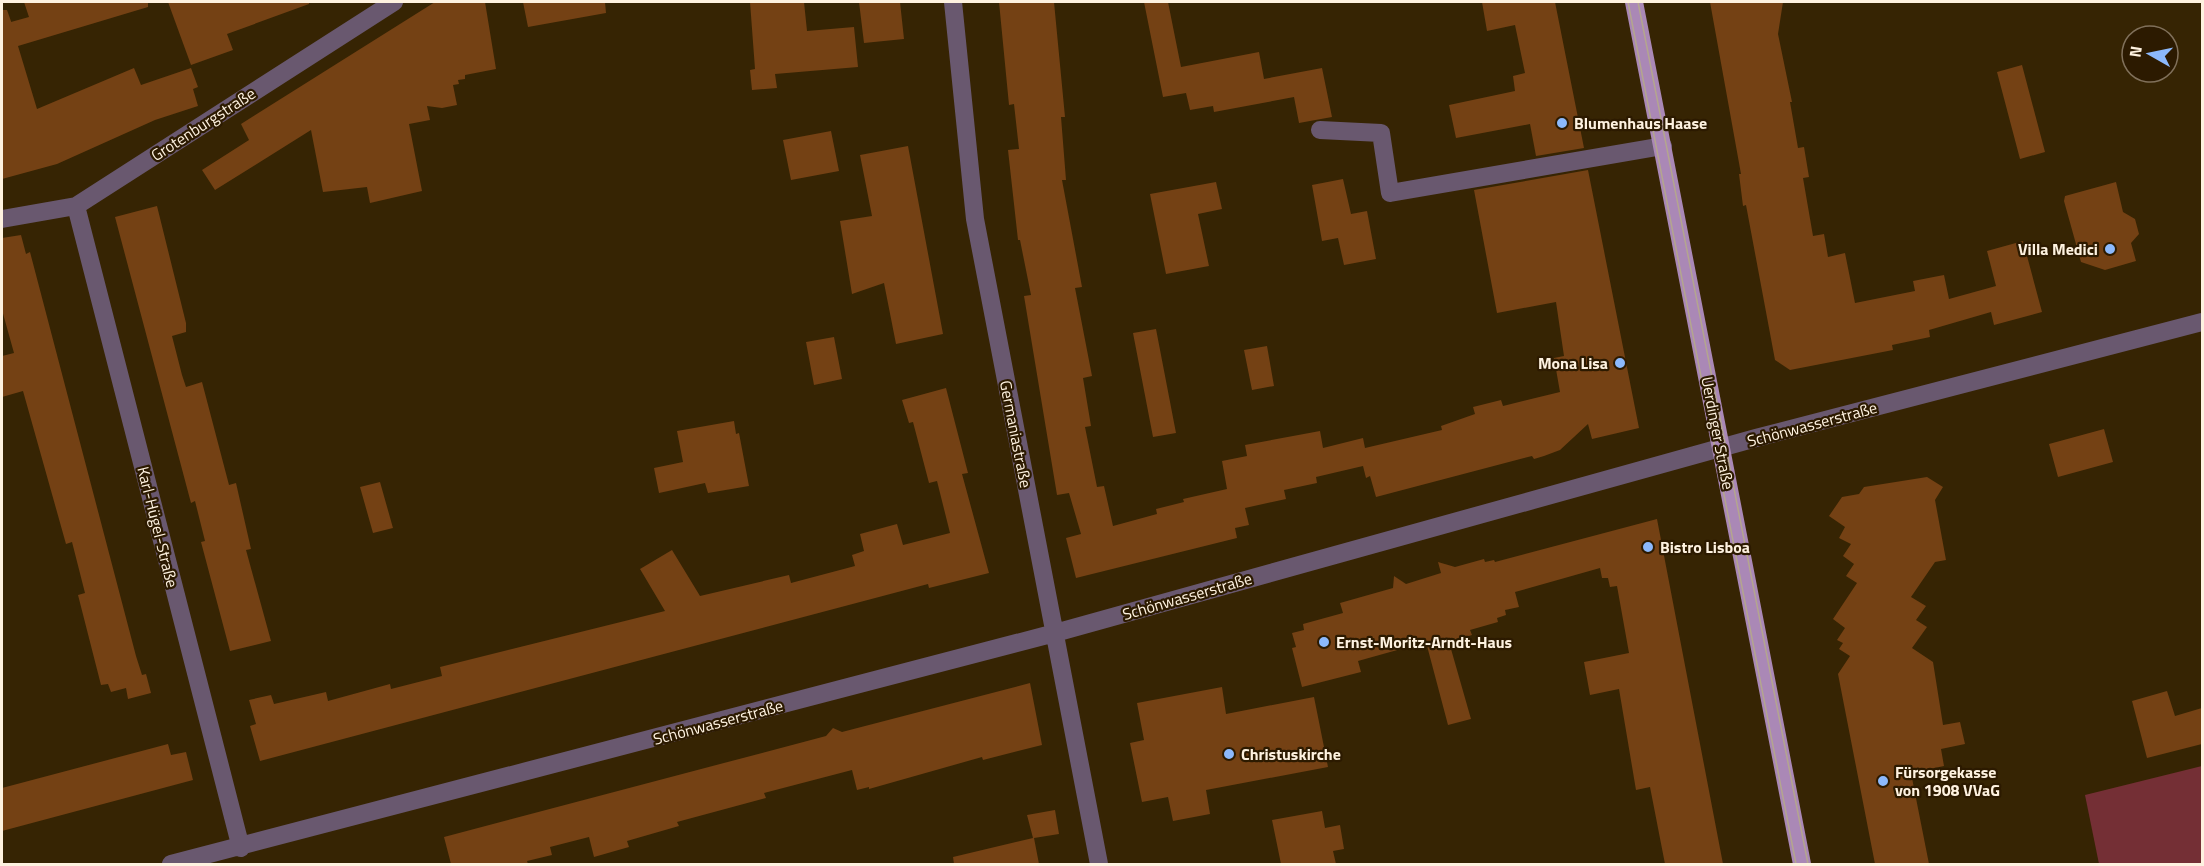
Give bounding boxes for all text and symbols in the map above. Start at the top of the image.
north arrow [2120,24,2180,84]
text: N [2122,44,2148,59]
street label: Grotenburgstraße [146,81,260,167]
place label: Blumenhaus Haase [1574,111,1707,135]
marker: Blumenhaus Haase [1555,116,1569,130]
place label: Villa Medici [2018,237,2098,261]
marker: Villa Medici [2103,242,2117,256]
place label: Mona Lisa [1538,351,1608,375]
marker: Mona Lisa [1613,356,1627,370]
street label: Uerdinger Straße [1695,375,1741,491]
street label: Germaniastraße [994,378,1038,490]
street label: Schönwasserstraße [1744,395,1880,453]
street label: Karl-Hügel-Straße [131,464,185,590]
place label: Bistro Lisboa [1660,535,1750,559]
marker: Bistro Lisboa [1641,540,1655,554]
street label: Schönwasserstraße [1119,566,1255,626]
place label: Ernst-Moritz-Arndt-Haus [1336,630,1512,654]
marker: Ernst-Moritz-Arndt-Haus [1317,635,1331,649]
street label: Schönwasserstraße [650,693,786,751]
place label: Christuskirche [1241,742,1341,766]
marker: Christuskirche [1222,747,1236,761]
place label: Fürsorgekasse von 1908 VVaG [1895,760,2000,802]
marker: Fürsorgekasse von 1908 VVaG [1876,774,1890,788]

